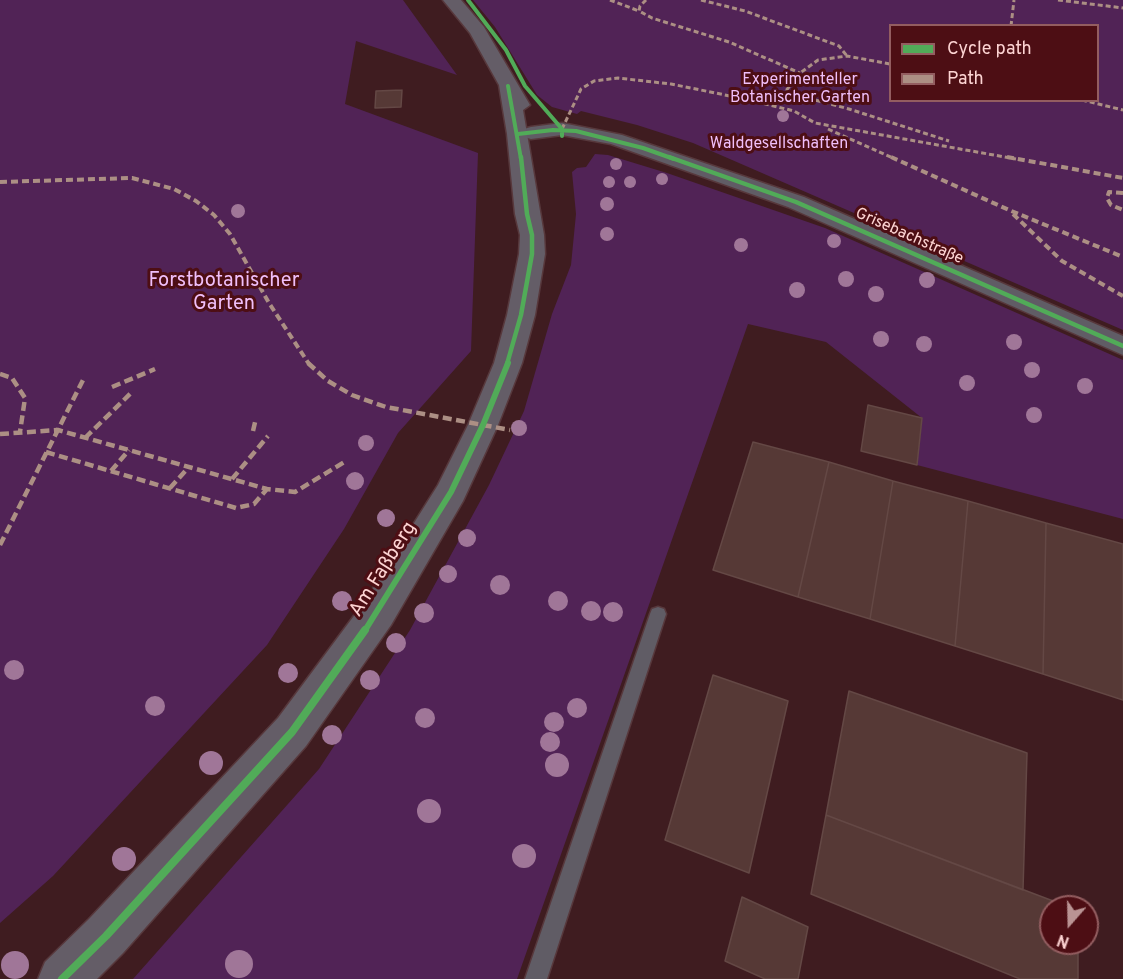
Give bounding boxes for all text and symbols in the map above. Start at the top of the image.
legend [889,24,1099,102]
text: Cycle path [947,38,1032,61]
text: Path [947,68,984,91]
park label: Experimenteller Botanischer Garten [730,71,870,109]
park label: Waldgesellschaften [710,135,848,155]
street label: Grisebachstraße [852,205,966,269]
park label: Forstbotanischer Garten [148,270,300,317]
street label: Am Faßberg [345,518,423,622]
north arrow [1039,895,1099,955]
text: N [1055,929,1072,951]

